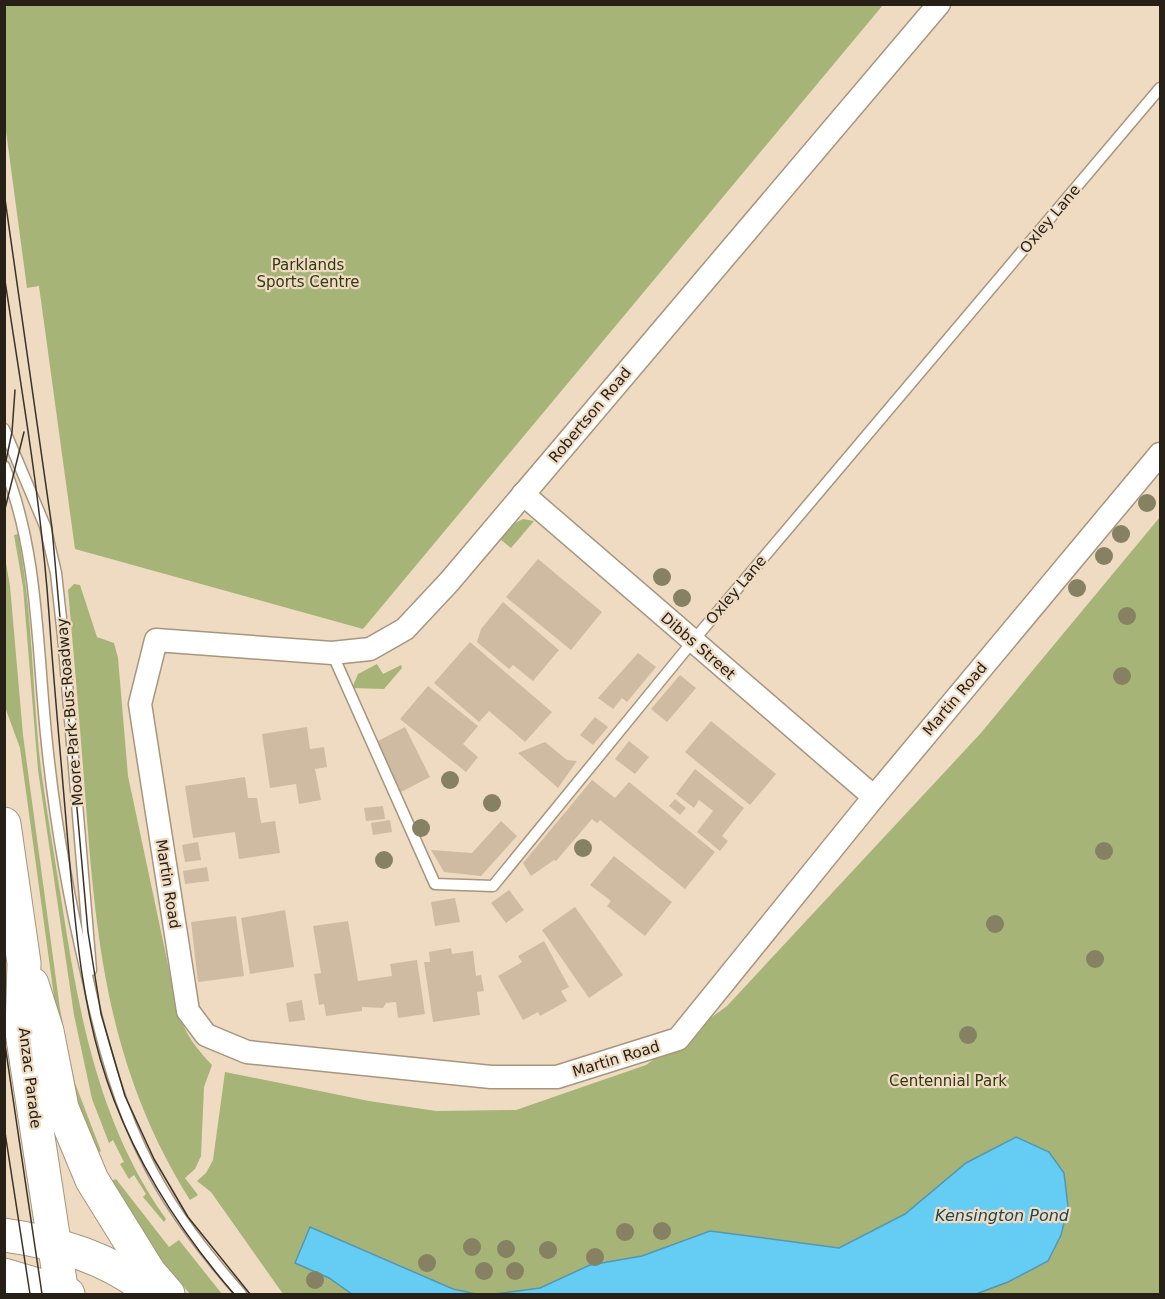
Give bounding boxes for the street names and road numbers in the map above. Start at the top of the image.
street label: Oxley Lane [1016,181,1084,257]
street label: Robertson Road [545,364,635,466]
street label: Oxley Lane [702,552,770,628]
street label: Dibbs Street [657,609,739,683]
street label: Moore Park Bus Roadway [53,617,87,807]
street label: Martin Road [919,659,991,739]
street label: Martin Road [152,838,184,930]
street label: Anzac Parade [15,1027,45,1129]
street label: Martin Road [570,1037,662,1081]

